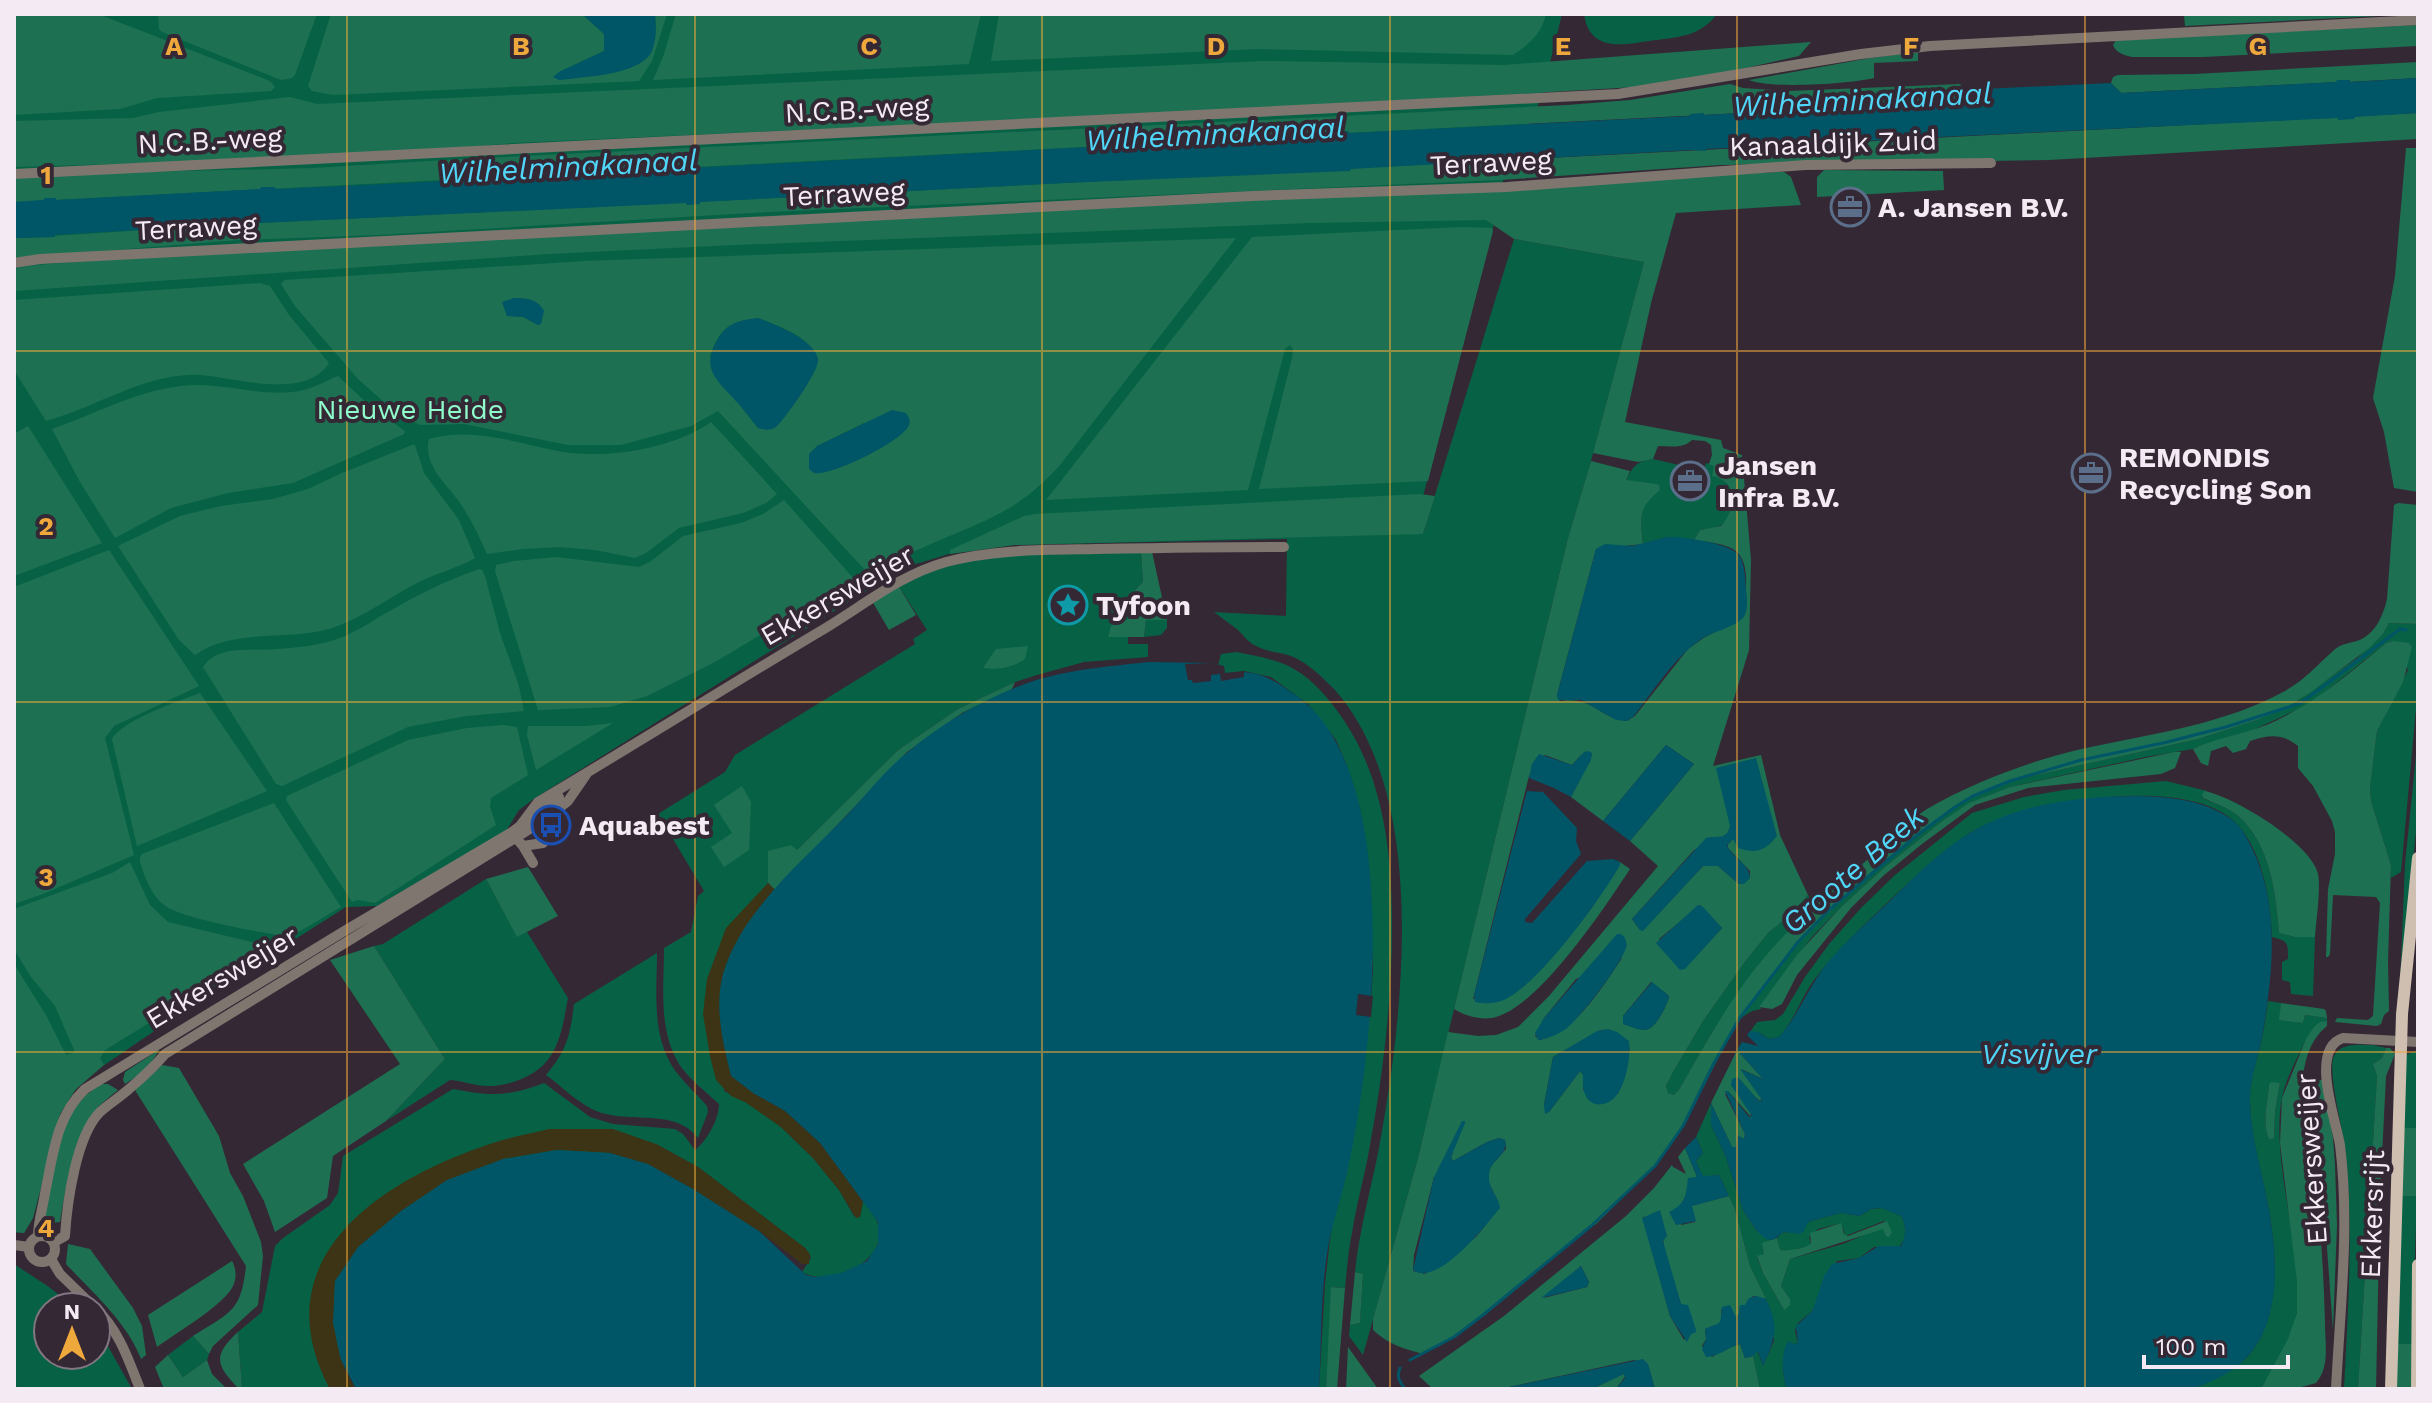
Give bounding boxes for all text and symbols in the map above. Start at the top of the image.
text: A [165,31,183,61]
text: B [512,31,530,61]
text: C [860,31,878,61]
text: D [1207,31,1225,61]
text: E [1555,31,1571,61]
text: F [1903,31,1919,61]
text: G [2249,31,2267,61]
water label: Wilhelminakanaal [1732,75,1992,124]
street label: N.C.B.-weg [784,89,930,130]
water label: Wilhelminakanaal [1085,109,1345,158]
street label: N.C.B.-weg [137,120,283,161]
street label: Kanaaldijk Zuid [1728,123,1938,164]
water label: Wilhelminakanaal [438,142,698,191]
street label: Terraweg [1429,143,1553,182]
text: 1 [40,160,52,190]
street label: Terraweg [782,174,906,213]
office icon: A. Jansen B.V. [1829,186,1871,228]
place label: A. Jansen B.V. [1878,191,2069,224]
street label: Terraweg [134,208,258,247]
park label: Nieuwe Heide [316,393,504,426]
place label: REMONDIS Recycling Son [2119,441,2312,506]
place label: Jansen Infra B.V. [1718,449,1840,514]
office icon: REMONDIS Recycling Son [2070,452,2112,494]
office icon: Jansen Infra B.V. [1669,460,1711,502]
text: 2 [38,511,54,541]
street label: Ekkersweijer [755,538,920,653]
place icon: Tyfoon [1047,584,1089,626]
place label: Tyfoon [1096,589,1191,622]
water label: Groote Beek [1775,797,1932,941]
bus stop icon: Aquabest [530,804,572,846]
place label: Aquabest [579,809,710,842]
text: 3 [38,862,54,892]
street label: Ekkersweijer [140,919,304,1036]
water label: Visvijver [1981,1036,2098,1071]
street label: Ekkersweijer [2289,1072,2334,1246]
street label: Ekkersrijt [2354,1149,2391,1279]
text: 4 [38,1213,55,1243]
north arrow [32,1291,112,1371]
text: N [64,1299,80,1324]
scale bar [2144,1319,2288,1369]
text: 100 m [2156,1333,2226,1361]

